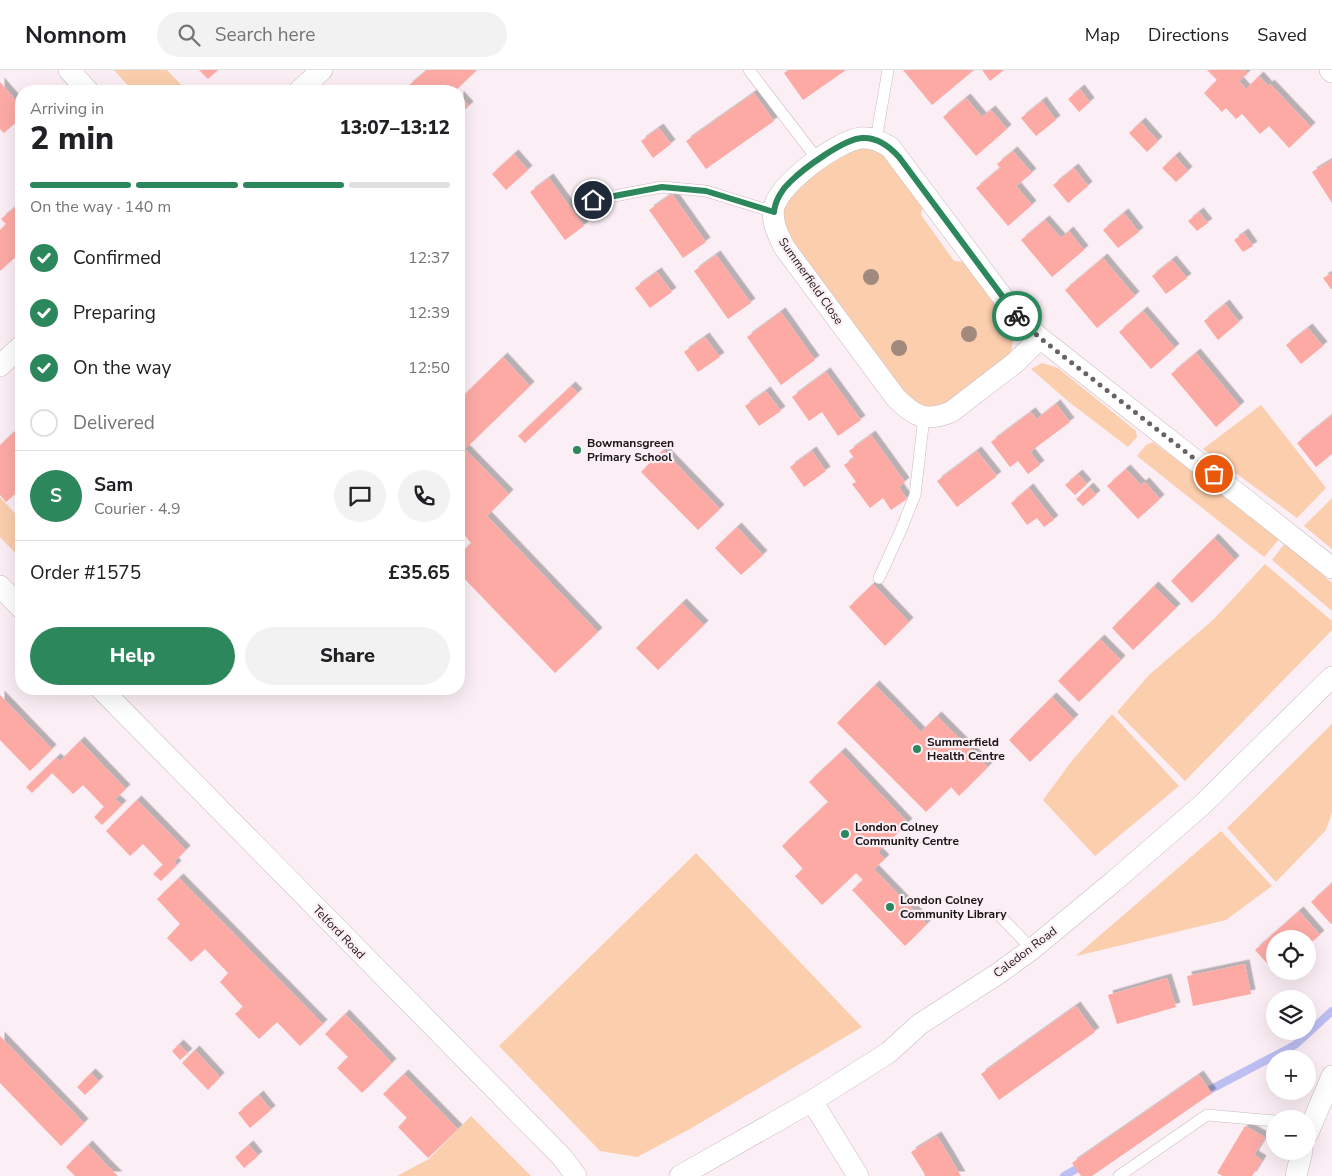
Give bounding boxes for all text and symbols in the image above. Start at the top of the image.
search box [157,12,507,57]
text: Nomnom [25,19,127,51]
icon: search [175,21,203,49]
text: Search here [215,22,315,48]
text: Map [1085,23,1120,47]
text: Directions [1148,23,1229,47]
text: Saved [1257,23,1307,47]
text: Arriving in [30,98,104,120]
text: 13:07–13:12 [339,115,450,141]
text: 2 min [30,117,114,160]
pin [572,179,614,221]
icon: home [579,186,607,214]
text: On the way · 140 m [30,196,171,218]
street label: Summerfield Close [775,234,847,328]
icon: check [30,244,58,272]
text: Confirmed [73,245,161,271]
text: 12:37 [408,247,450,269]
courier [992,291,1042,341]
icon: check [30,299,58,327]
text: Preparing [73,300,156,326]
text: 12:39 [408,302,450,324]
icon: bike [1003,302,1031,330]
icon: check [30,354,58,382]
text: On the way [73,355,171,381]
text: 12:50 [408,357,450,379]
text: Delivered [73,410,155,436]
place label: Bowmansgreen Primary School [587,435,674,465]
marker: Bowmansgreen Primary School [571,444,583,456]
pin [1193,453,1235,495]
icon: bag [1200,460,1228,488]
button: chat [334,470,386,522]
button: phone [398,470,450,522]
text: Sam [94,472,133,498]
text: S [50,483,62,509]
text: Courier · 4.9 [94,498,180,520]
text: Order #1575 [30,560,141,586]
text: £35.65 [388,560,450,586]
button: Help [30,627,235,685]
button: Share [245,627,450,685]
place label: Summerfield Health Centre [927,734,1005,764]
marker: Summerfield Health Centre [911,743,923,755]
place label: London Colney Community Centre [855,819,959,849]
marker: London Colney Community Centre [839,828,851,840]
place label: London Colney Community Library [900,892,1007,922]
marker: London Colney Community Library [884,901,896,913]
street label: Telford Road [309,902,369,962]
street label: Caledon Road [990,923,1060,981]
map controls [1266,930,1316,1160]
button: locate [1266,930,1316,980]
button: layers [1266,990,1316,1040]
button: + [1266,1050,1316,1100]
button: − [1266,1110,1316,1160]

